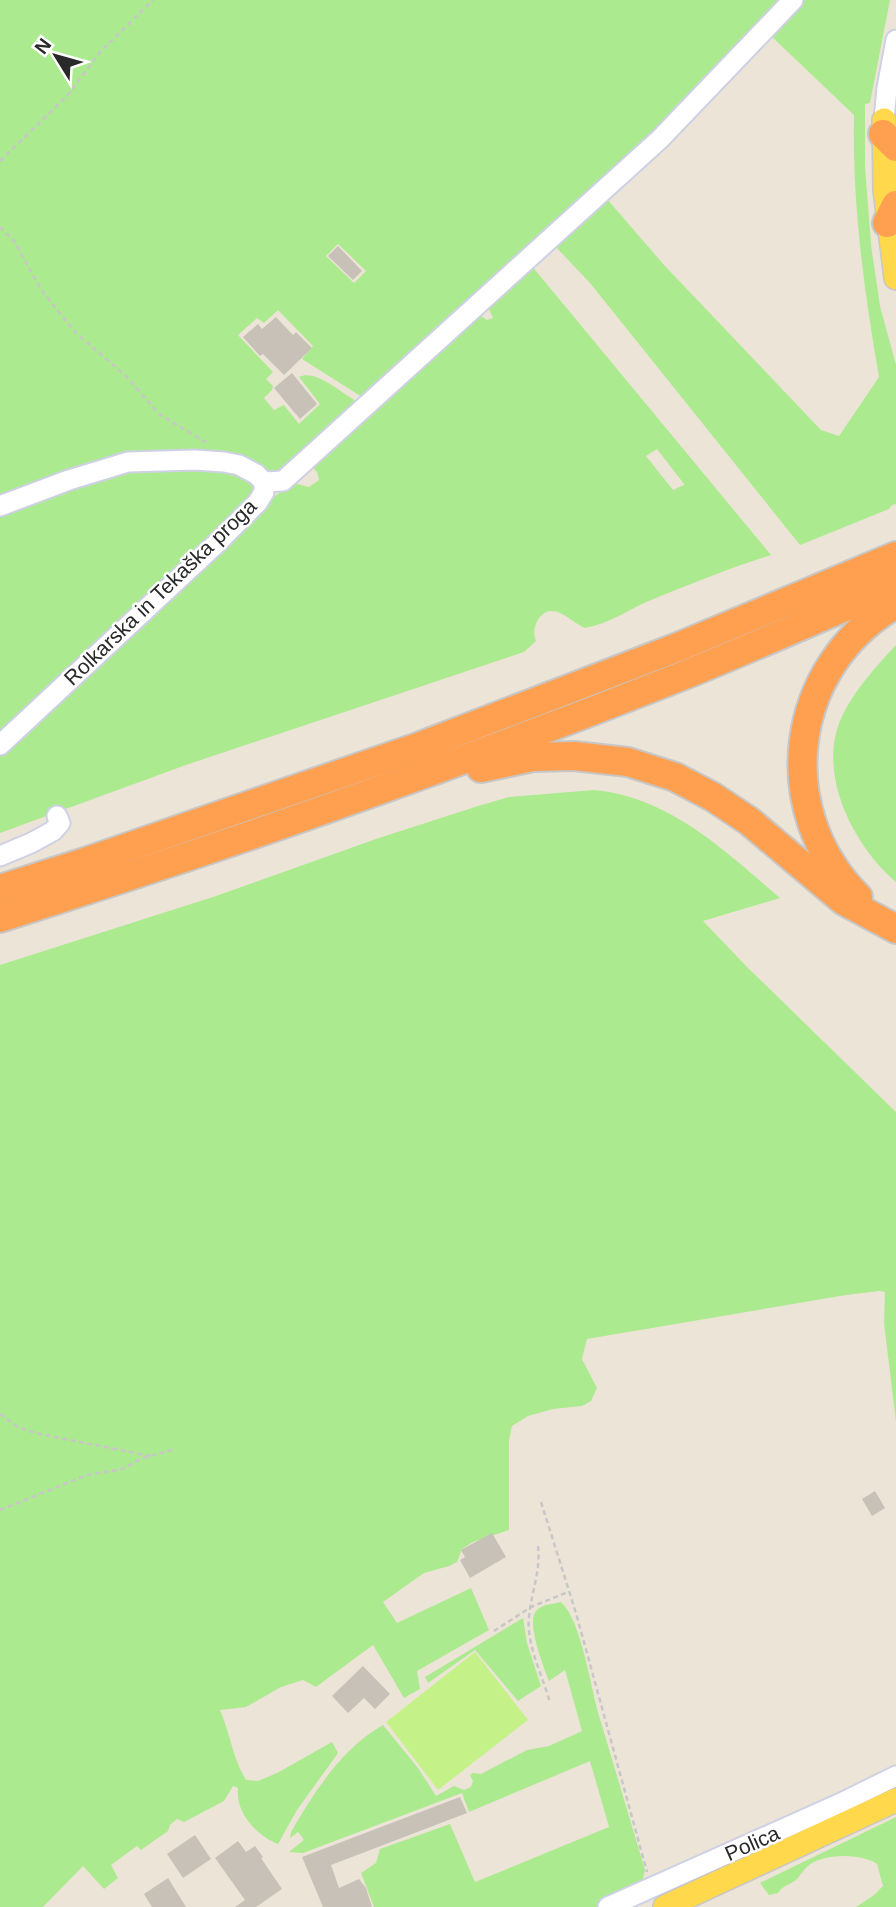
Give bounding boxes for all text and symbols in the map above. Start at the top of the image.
north arrow [21,21,91,91]
text: N [30,34,55,58]
street label: Rolkarska in Tekaška proga [59,494,261,690]
street label: Polica [721,1821,783,1865]

